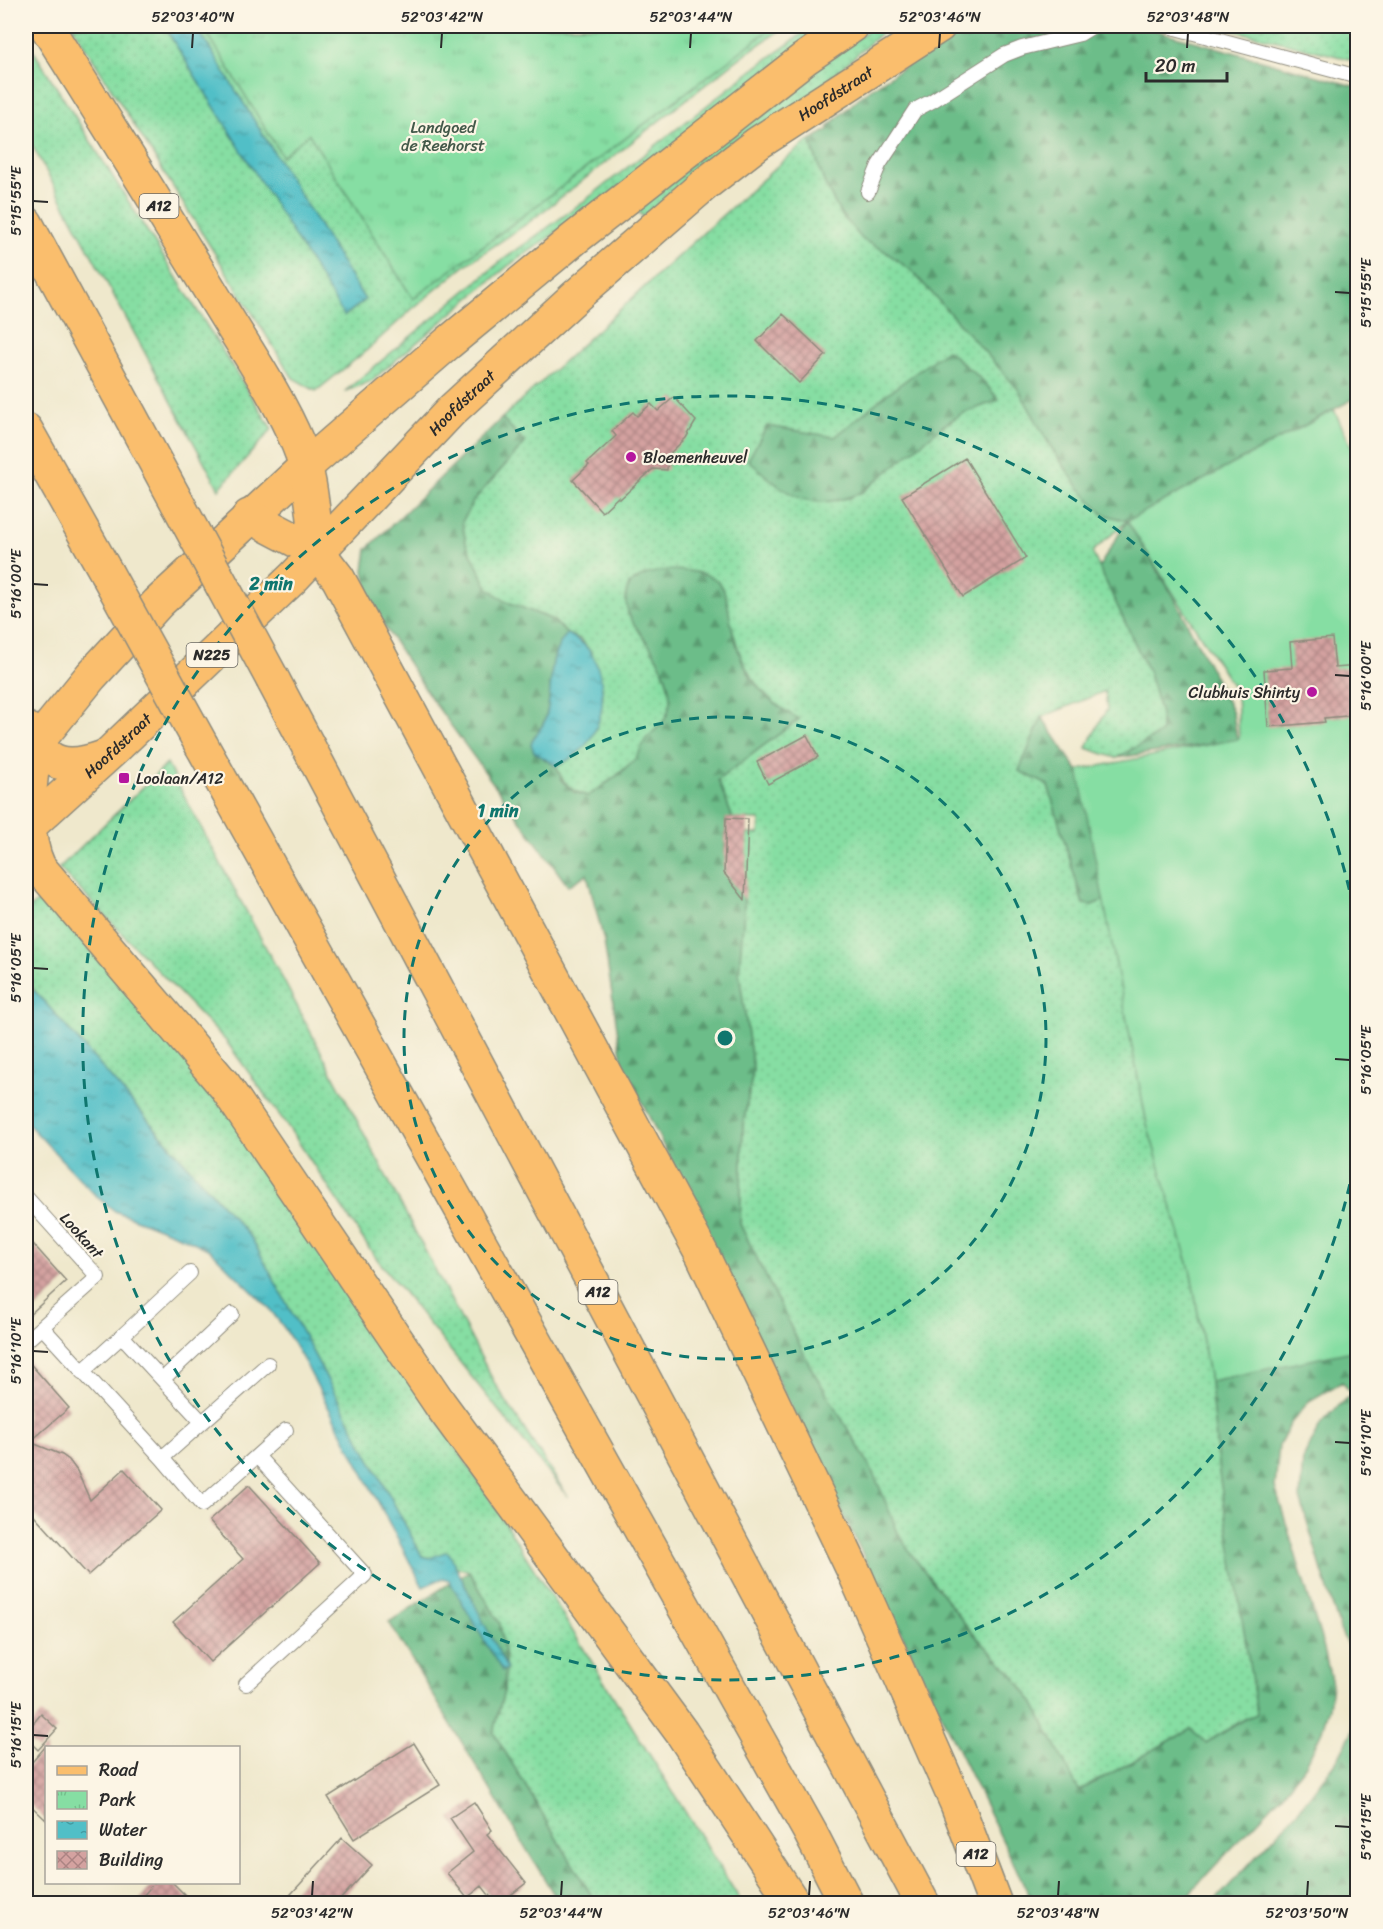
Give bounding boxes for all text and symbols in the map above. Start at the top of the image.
text: 52°03'40"N [151,4,235,30]
text: 52°03'42"N [401,4,484,30]
text: 52°03'44"N [650,4,733,30]
text: 52°03'46"N [899,4,982,30]
text: 52°03'48"N [1147,4,1230,30]
scale bar [1146,45,1227,83]
text: 20 m [1155,50,1195,82]
street label: Hoofdstraat [792,58,880,129]
park label: Landgoed de Reehorst [401,113,485,160]
text: 5°15'55"E [3,165,29,236]
road number: A12 [140,194,178,218]
text: 5°15'55"E [1353,257,1379,328]
street label: Hoofdstraat [421,362,503,443]
place label: Bloemenheuvel [643,443,748,472]
marker: Bloemenheuvel [624,450,638,464]
text: 5°16'00"E [3,548,29,619]
text: 2 min [248,568,293,600]
text: 5°16'00"E [1353,640,1379,711]
road number: N225 [186,643,238,667]
place label: Clubhuis Shinty [1189,678,1301,707]
marker: Clubhuis Shinty [1305,685,1319,699]
street label: Hoofdstraat [77,705,159,786]
place label: Loolaan/A12 [136,764,223,793]
marker: Loolaan/A12 [117,771,131,785]
text: 1 min [478,795,519,827]
text: 5°16'05"E [3,932,29,1003]
text: 5°16'05"E [1353,1024,1379,1095]
centre of rings [715,1028,735,1048]
street label: Lookant [52,1205,111,1266]
road number: A12 [578,1280,618,1304]
text: 5°16'10"E [3,1316,29,1384]
text: 5°16'10"E [1353,1408,1379,1476]
text: 5°16'15"E [3,1700,29,1768]
legend [45,1746,240,1884]
text: Road [99,1754,139,1786]
text: Park [99,1784,136,1816]
text: 5°16'15"E [1353,1792,1379,1860]
text: Water [99,1814,148,1846]
road number: A12 [956,1842,996,1866]
text: Building [99,1844,163,1876]
text: 52°03'42"N [271,1900,354,1926]
text: 52°03'44"N [520,1900,603,1926]
text: 52°03'46"N [768,1900,851,1926]
text: 52°03'48"N [1017,1900,1100,1926]
text: 52°03'50"N [1266,1900,1349,1926]

